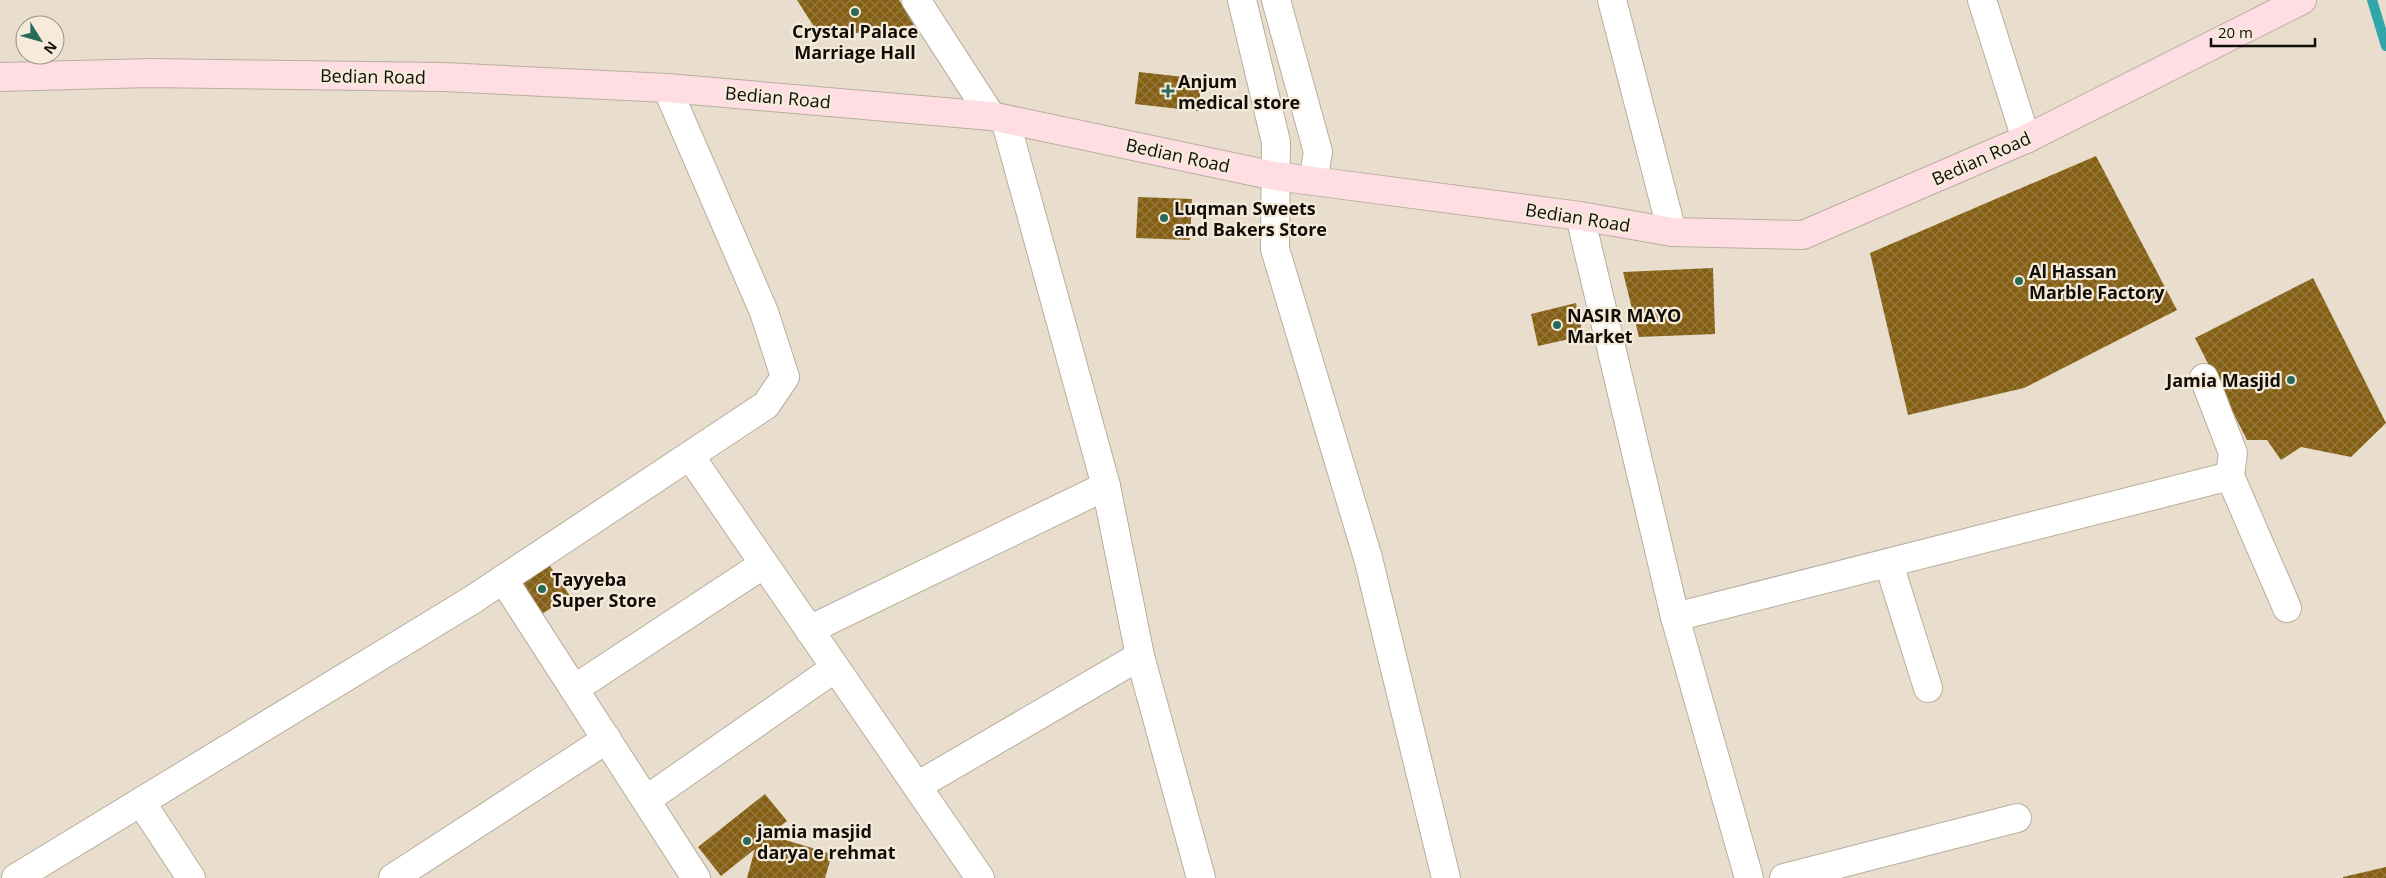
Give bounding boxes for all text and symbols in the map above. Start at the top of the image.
marker: Crystal Palace Marriage Hall [849,6,861,18]
north arrow [15,15,65,65]
scale bar [2211,15,2315,47]
place label: Crystal Palace Marriage Hall [792,19,918,64]
text: 20 m [2218,22,2253,42]
text: N [40,38,62,58]
street label: Bedian Road [320,63,426,89]
place label: Anjum medical store [1178,69,1300,114]
street label: Bedian Road [724,80,832,114]
marker: Anjum medical store [1162,85,1174,97]
street label: Bedian Road [1928,125,2034,191]
street label: Bedian Road [1124,132,1232,178]
place label: Luqman Sweets and Bakers Store [1174,196,1327,241]
street label: Bedian Road [1524,197,1632,237]
marker: Luqman Sweets and Bakers Store [1158,212,1170,224]
place label: Al Hassan Marble Factory [2029,259,2165,304]
marker: Al Hassan Marble Factory [2013,275,2025,287]
place label: NASIR MAYO Market [1567,303,1681,348]
marker: NASIR MAYO Market [1551,319,1563,331]
place label: Jamia Masjid [2164,368,2281,392]
marker: Jamia Masjid [2285,374,2297,386]
place label: Tayyeba Super Store [552,567,656,612]
marker: Tayyeba Super Store [536,583,548,595]
place label: jamia masjid darya e rehmat [755,819,896,864]
marker: jamia masjid darya e rehmat [741,835,753,847]

